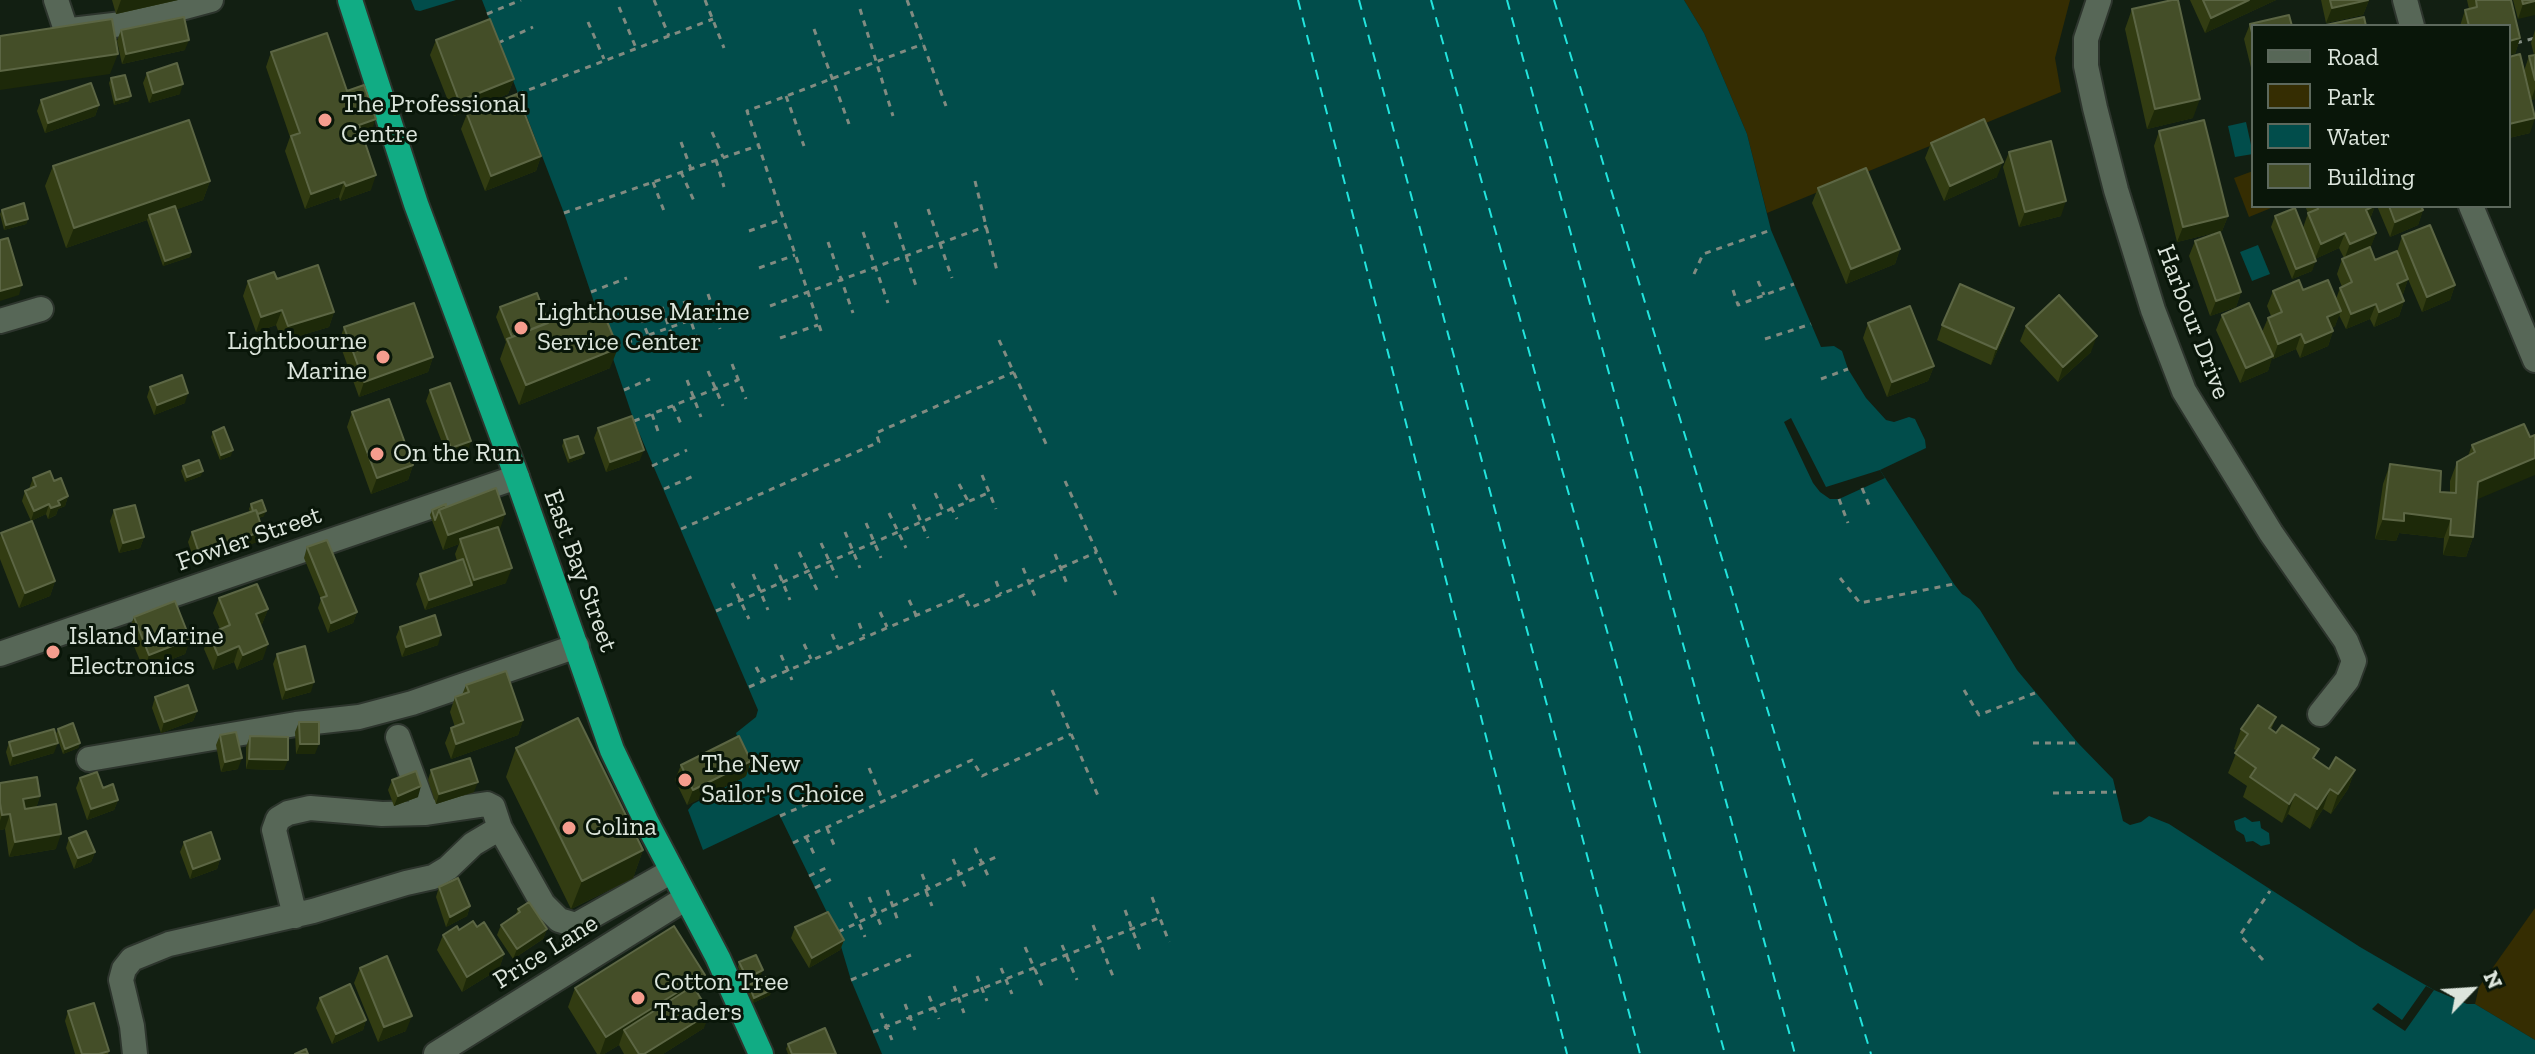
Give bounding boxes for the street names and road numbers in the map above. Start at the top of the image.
street label: Harbour Drive [2149,240,2237,404]
street label: East Bay Street [536,486,624,656]
street label: Fowler Street [172,500,326,578]
street label: Price Lane [488,908,604,996]

